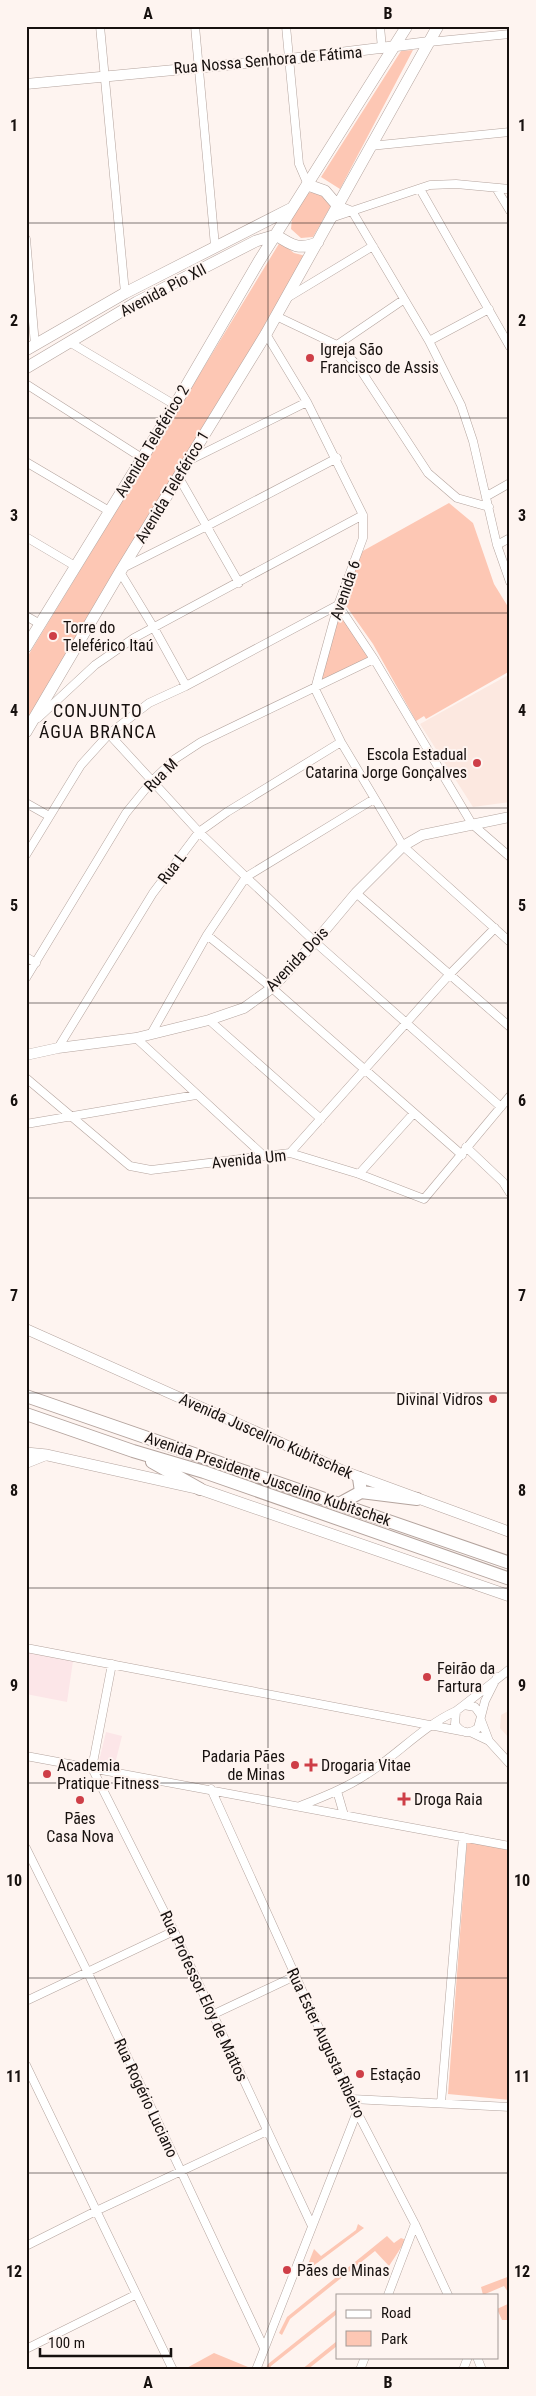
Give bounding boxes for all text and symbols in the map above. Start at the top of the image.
text: A [143,4,153,23]
text: B [384,4,393,23]
street label: Rua Nossa Senhora de Fátima [173,42,363,78]
text: 1 [10,116,18,135]
text: 1 [518,116,526,135]
street label: Avenida Pio XII [117,259,209,321]
text: 2 [10,311,18,330]
text: 2 [518,311,526,330]
place label: Igreja São Francisco de Assis [320,340,439,377]
marker: Igreja São Francisco de Assis [304,352,316,364]
street label: Avenida Teleférico 2 [111,381,193,501]
street label: Avenida Teleférico 1 [131,427,213,547]
text: 3 [10,506,18,525]
text: 3 [518,506,526,525]
street label: Avenida 6 [326,558,364,622]
place label: Torre do Teleférico Itaú [63,618,153,655]
marker: Torre do Teleférico Itaú [47,630,59,642]
district label: CONJUNTO ÁGUA BRANCA [39,700,157,742]
text: 4 [10,701,18,720]
text: 4 [518,701,526,720]
place label: Escola Estadual Catarina Jorge Gonçalves [305,745,467,782]
street label: Rua M [140,754,182,796]
marker: Escola Estadual Catarina Jorge Gonçalves [471,757,483,769]
street label: Rua L [154,848,190,888]
text: 5 [10,896,18,915]
text: 5 [518,896,526,915]
street label: Avenida Dois [262,923,332,995]
text: 6 [10,1091,18,1110]
text: 6 [518,1091,526,1110]
street label: Avenida Um [211,1146,287,1172]
text: 7 [10,1286,18,1305]
text: 7 [518,1286,526,1305]
street label: Avenida Juscelino Kubitschek [176,1389,356,1483]
place label: Divinal Vidros [396,1390,483,1409]
marker: Divinal Vidros [487,1393,499,1405]
street label: Avenida Presidente Juscelino Kubitschek [142,1428,394,1530]
text: 8 [10,1481,18,1500]
text: 8 [518,1481,526,1500]
place label: Feirão da Fartura [437,1659,495,1696]
marker: Feirão da Fartura [421,1671,433,1683]
text: 9 [10,1676,18,1695]
text: 9 [518,1676,526,1695]
place label: Padaria Pães de Minas [202,1747,285,1784]
place label: Academia Pratique Fitness [57,1756,159,1793]
place label: Drogaria Vitae [321,1756,411,1775]
marker: Padaria Pães de Minas [289,1759,301,1771]
marker: Drogaria Vitae [305,1759,317,1771]
marker: Academia Pratique Fitness [41,1768,53,1780]
place label: Droga Raia [414,1790,483,1809]
marker: Droga Raia [398,1793,410,1805]
marker: Pães Casa Nova [74,1794,86,1806]
place label: Pães Casa Nova [46,1809,114,1846]
text: 10 [6,1871,22,1890]
text: 10 [514,1871,530,1890]
street label: Rua Professor Eloy de Mattos [156,1908,252,2084]
street label: Rua Ester Augusta Ribeiro [283,1965,369,2121]
street label: Rua Rogério Luciano [110,2035,182,2161]
place label: Estação [370,2065,421,2084]
text: 11 [6,2067,22,2086]
text: 11 [514,2067,530,2086]
marker: Estação [354,2068,366,2080]
place label: Pães de Minas [297,2261,390,2280]
text: 12 [6,2262,22,2281]
text: 12 [514,2262,530,2281]
marker: Pães de Minas [281,2264,293,2276]
legend [336,2294,498,2358]
text: Road [381,2304,411,2322]
scale bar [40,2326,171,2358]
text: Park [381,2330,408,2348]
text: 100 m [48,2334,85,2352]
text: A [143,2373,153,2392]
text: B [384,2373,393,2392]

